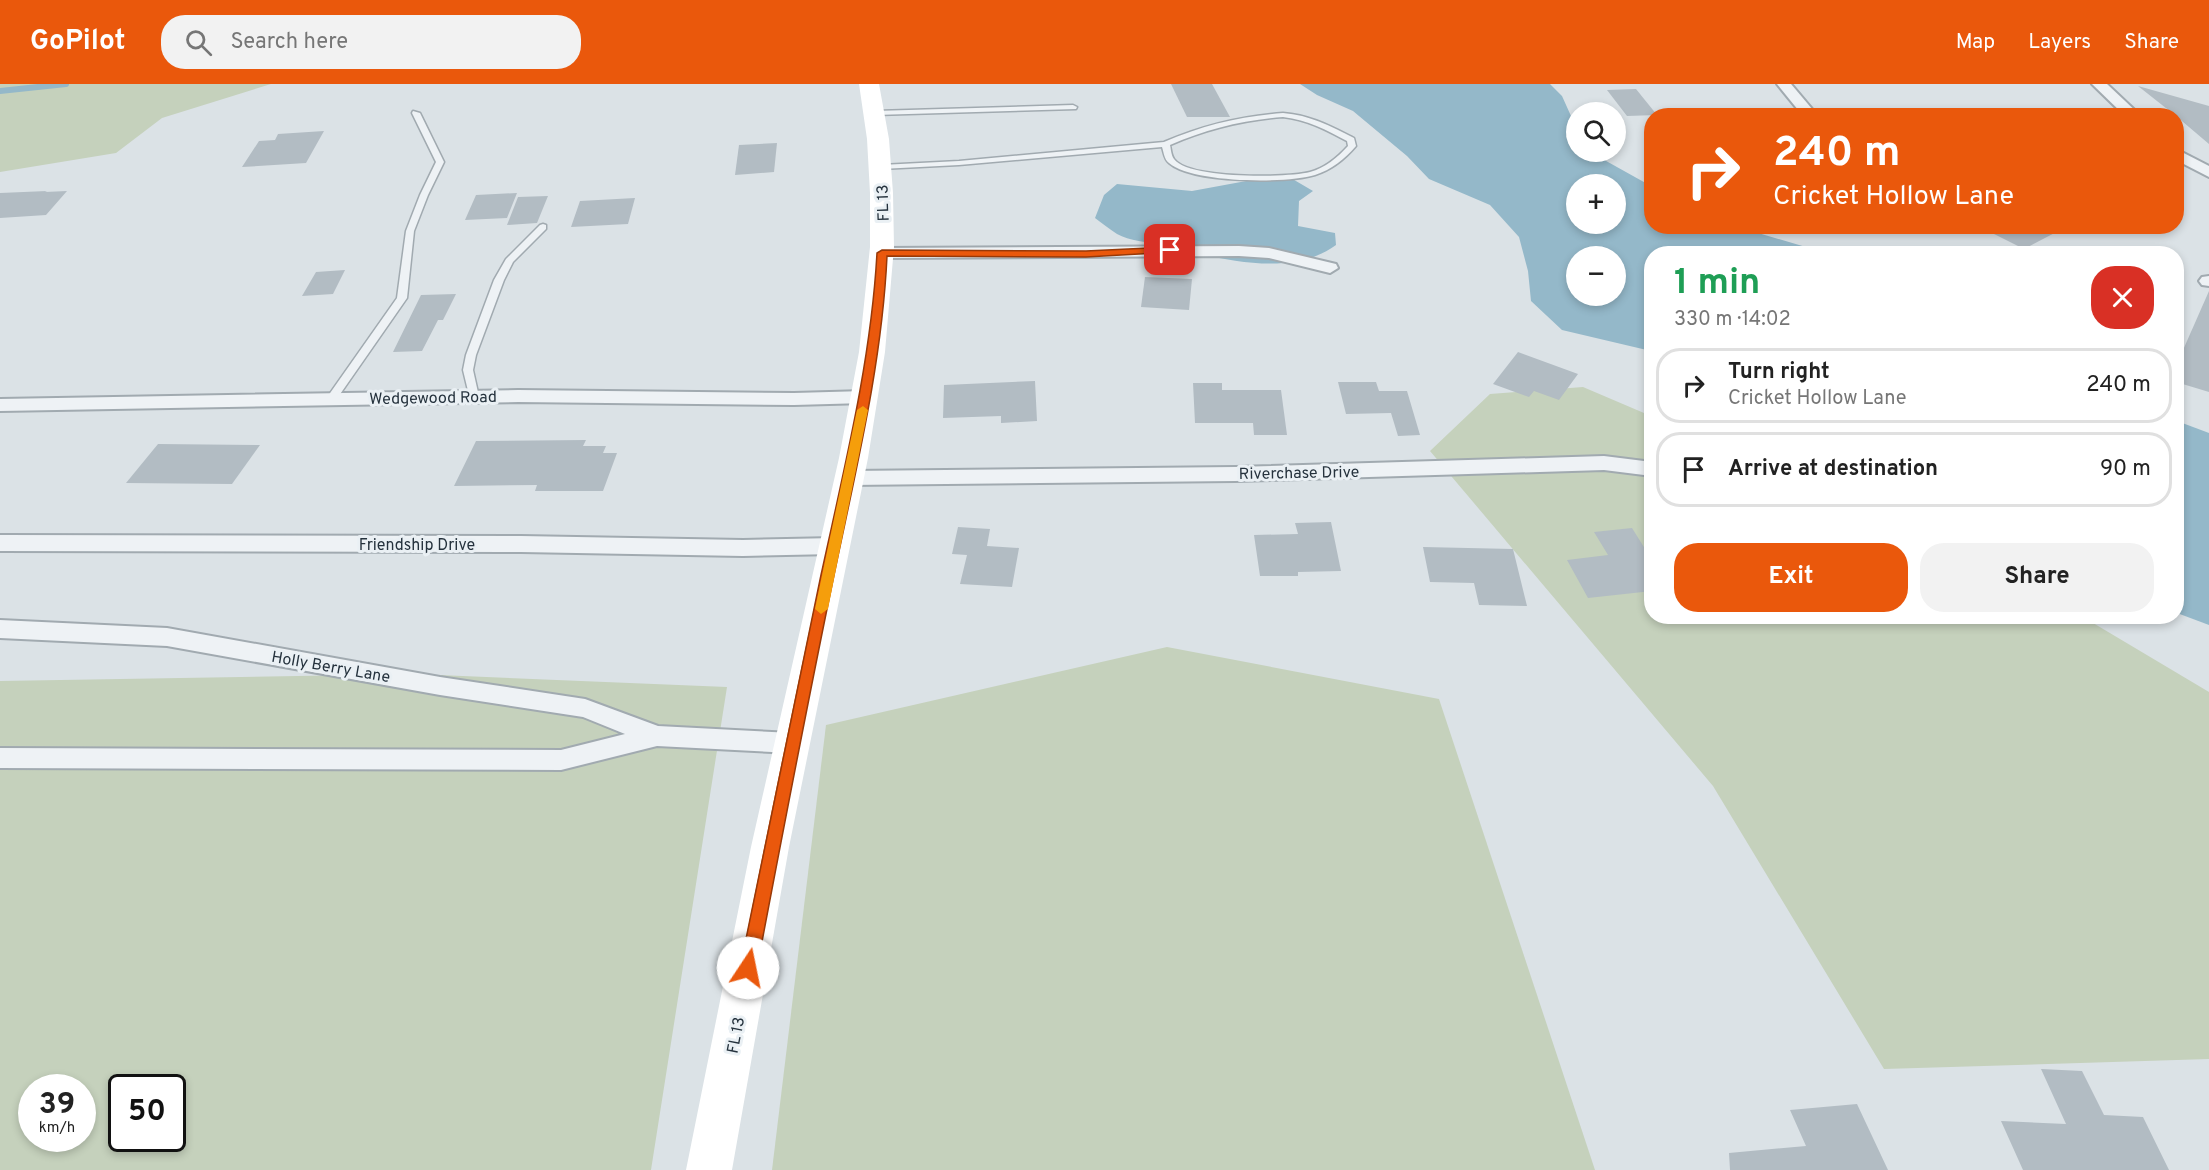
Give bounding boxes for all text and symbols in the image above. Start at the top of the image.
search box [161,15,581,69]
text: GoPilot [30,24,125,60]
icon: search [182,26,215,59]
text: Search here [230,29,348,56]
text: Map [1956,29,1995,56]
text: Layers [2028,29,2091,56]
text: Share [2124,29,2179,56]
map controls [1566,102,1626,306]
button: search [1566,102,1626,162]
text: 240 m [1773,128,1901,181]
icon: right [1674,132,1752,210]
button: + [1566,174,1626,234]
text: Cricket Hollow Lane [1773,180,2014,214]
street label: FL 13 [873,184,895,222]
pin [1144,224,1195,275]
icon: arrive [1153,233,1186,266]
button: − [1566,246,1626,306]
text: 1 min [1674,261,1760,307]
button: close [2091,266,2154,329]
text: 330 m · 14:02 [1674,307,1791,333]
text: Turn right [1728,359,1830,386]
icon: right [1677,369,1710,402]
text: 240 m [2086,372,2151,399]
text: Cricket Hollow Lane [1728,386,1906,412]
street label: Wedgewood Road [369,388,497,410]
icon: arrive [1677,453,1710,486]
text: Arrive at destination [1728,456,1938,483]
text: 90 m [2100,456,2151,483]
street label: Riverchase Drive [1239,463,1359,485]
street label: Friendship Drive [359,536,475,556]
button: Exit [1674,543,1908,612]
button: Share [1920,543,2154,612]
street label: Holly Berry Lane [270,648,392,688]
position arrow [716,936,780,1000]
street label: FL 13 [724,1015,750,1055]
speed limit sign: 50 [108,1074,186,1152]
text: 39 [39,1087,75,1124]
text: km/h [39,1119,75,1138]

